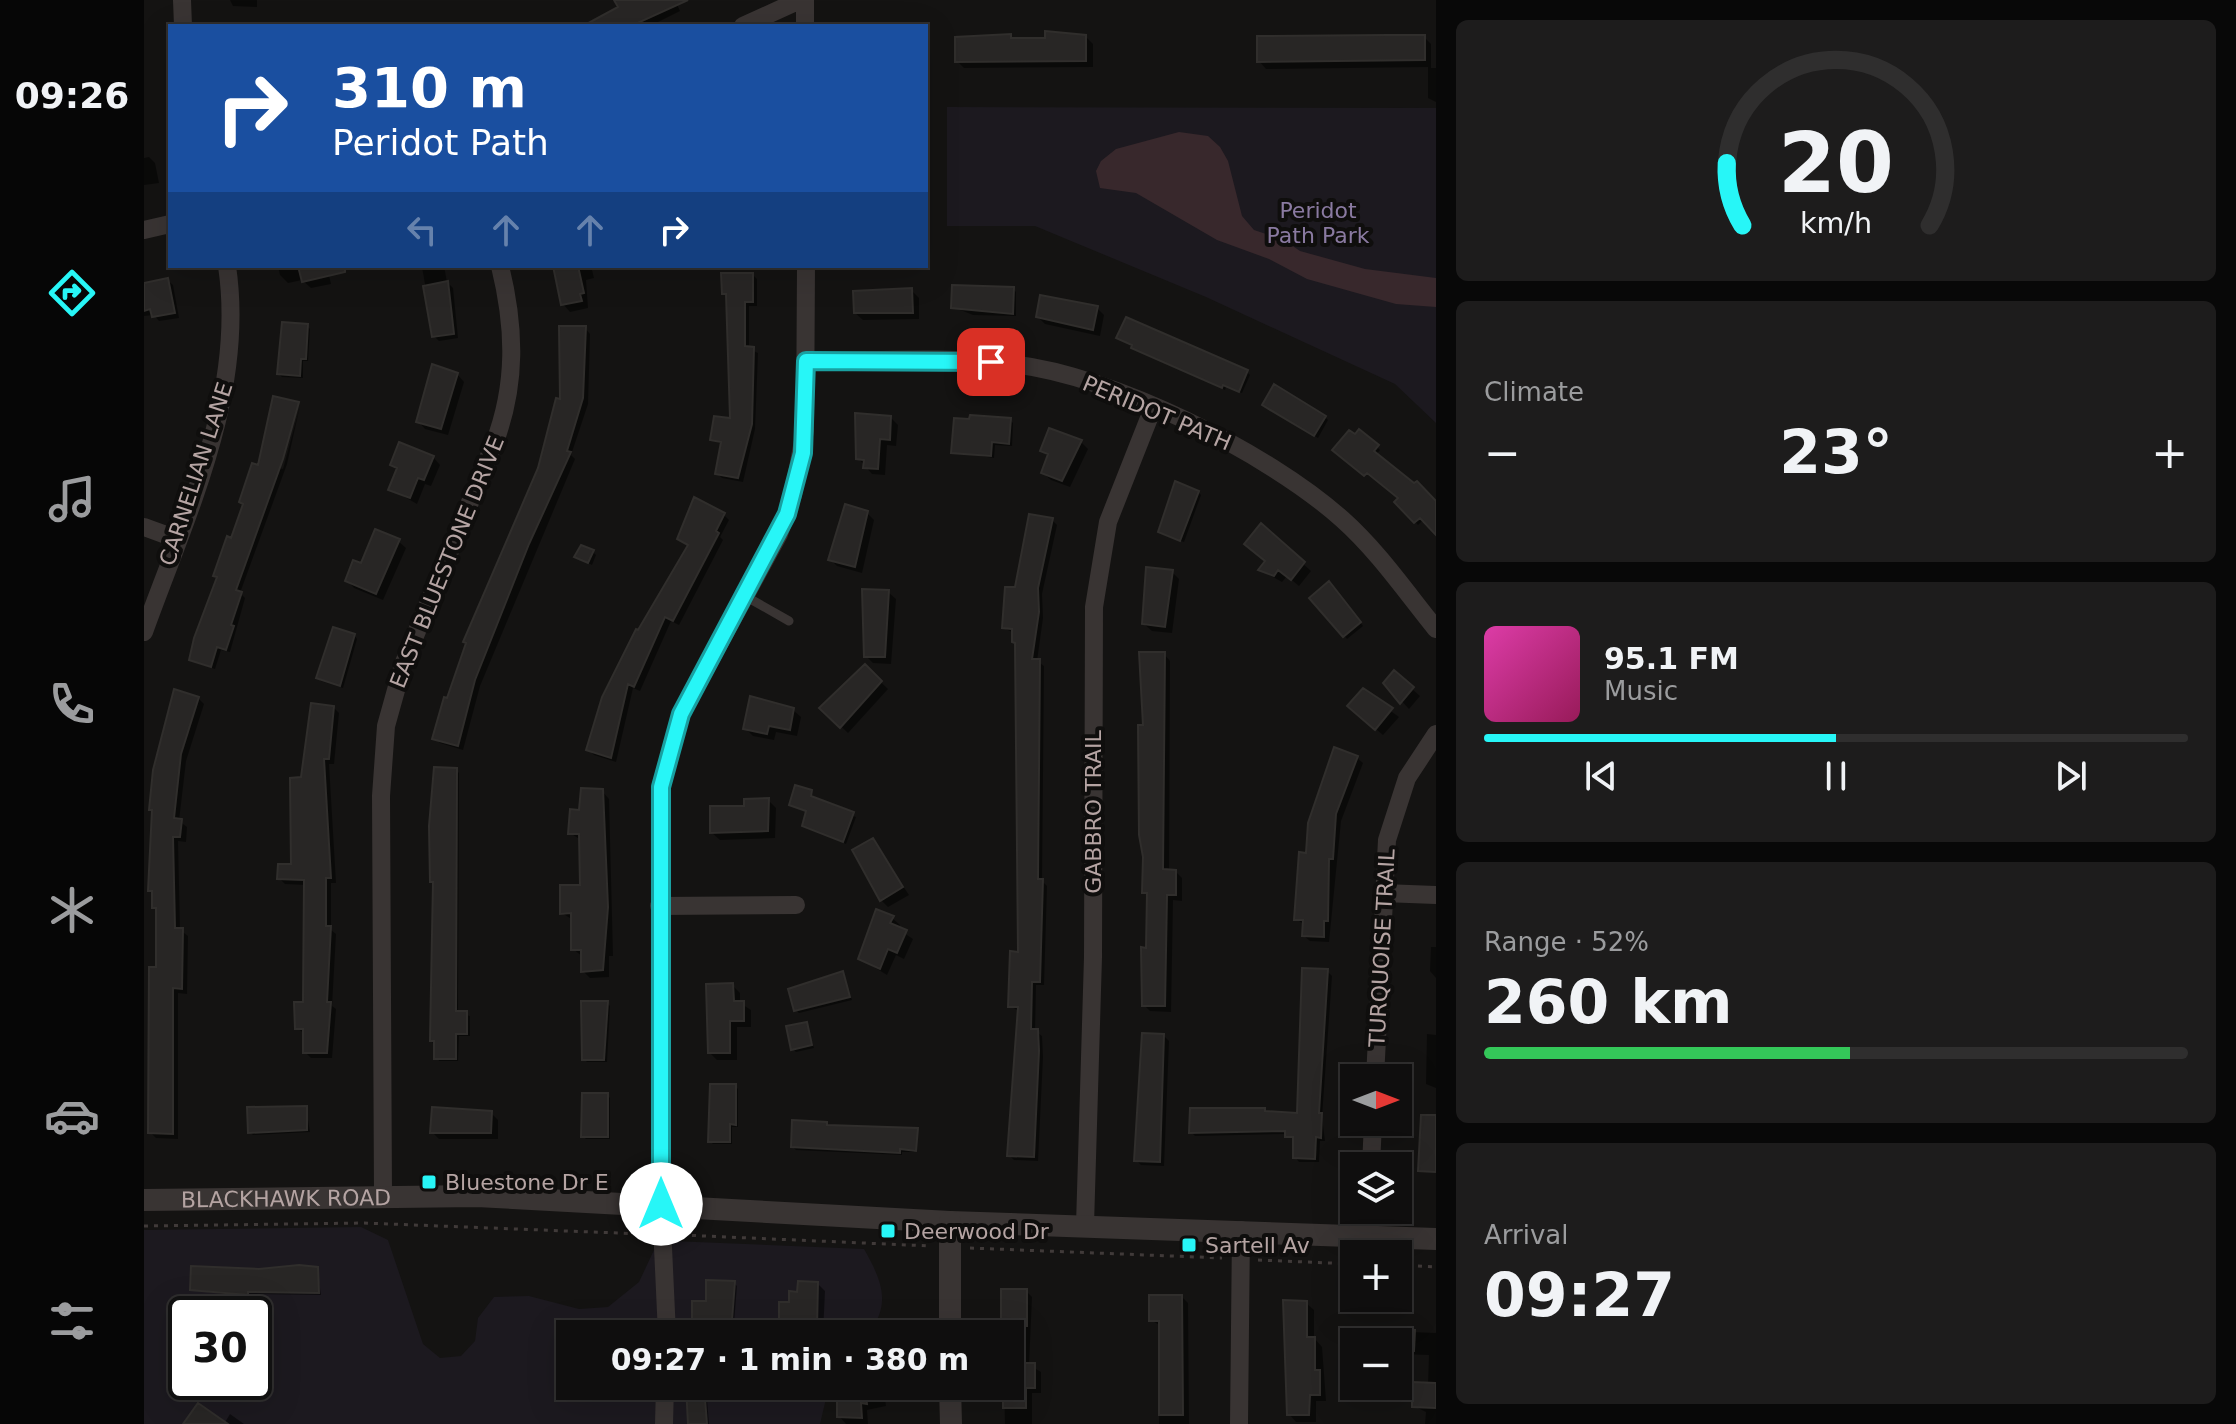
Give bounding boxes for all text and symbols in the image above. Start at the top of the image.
text: 310 m [332,55,527,120]
icon: right [200,56,304,160]
text: 09:26 [15,75,129,116]
text: 20 [1778,115,1894,212]
text: Peridot Path [332,122,549,163]
park label: Peridot Path Park [1267,198,1370,248]
text: km/h [1800,207,1872,241]
icon: left [400,208,444,252]
icon: ahead [484,208,528,252]
icon: ahead [568,208,612,252]
icon: right [652,208,696,252]
icon: directions [44,265,100,321]
pin [957,328,1025,396]
icon: arrive [969,340,1013,384]
street label: PERIDOT PATH [1079,370,1235,456]
text: Climate [1484,377,1584,407]
street label: CARNELIAN LANE [155,379,237,569]
text: 23° [1779,417,1893,487]
text: − [1484,427,1521,478]
text: + [2151,427,2188,478]
street label: EAST BLUESTONE DRIVE [385,432,509,692]
icon: music [44,471,100,527]
text: 95.1 FM [1604,641,1739,676]
icon: phone [44,676,100,732]
text: Music [1604,676,1678,706]
street label: GABBRO TRAIL [1081,730,1106,894]
icon: previous [1579,754,1623,798]
icon: pause [1814,754,1858,798]
icon: next [2049,754,2093,798]
street label: TURQUOISE TRAIL [1364,847,1400,1049]
icon: climate [44,882,100,938]
text: Range · 52% [1484,927,1649,957]
text: 260 km [1484,967,1733,1037]
north arrow [1340,1064,1412,1136]
map controls [1340,1064,1412,1400]
icon: car [44,1088,100,1144]
button: layers [1340,1152,1412,1224]
position arrow [619,1162,703,1246]
place label: Bluestone Dr E [445,1170,609,1195]
marker: Bluestone Dr E [420,1173,438,1191]
street label: BLACKHAWK ROAD [181,1185,391,1212]
place label: Deerwood Dr [904,1219,1050,1244]
text: Arrival [1484,1220,1568,1250]
marker: Deerwood Dr [879,1222,897,1240]
place label: Sartell Av [1205,1233,1310,1258]
marker: Sartell Av [1180,1236,1198,1254]
button: + [1340,1240,1412,1312]
text: 09:27 [1484,1260,1675,1330]
icon: filters [44,1293,100,1349]
speed limit sign: 30 [168,1296,272,1400]
button: − [1340,1328,1412,1400]
text: 09:27 · 1 min · 380 m [611,1342,969,1377]

